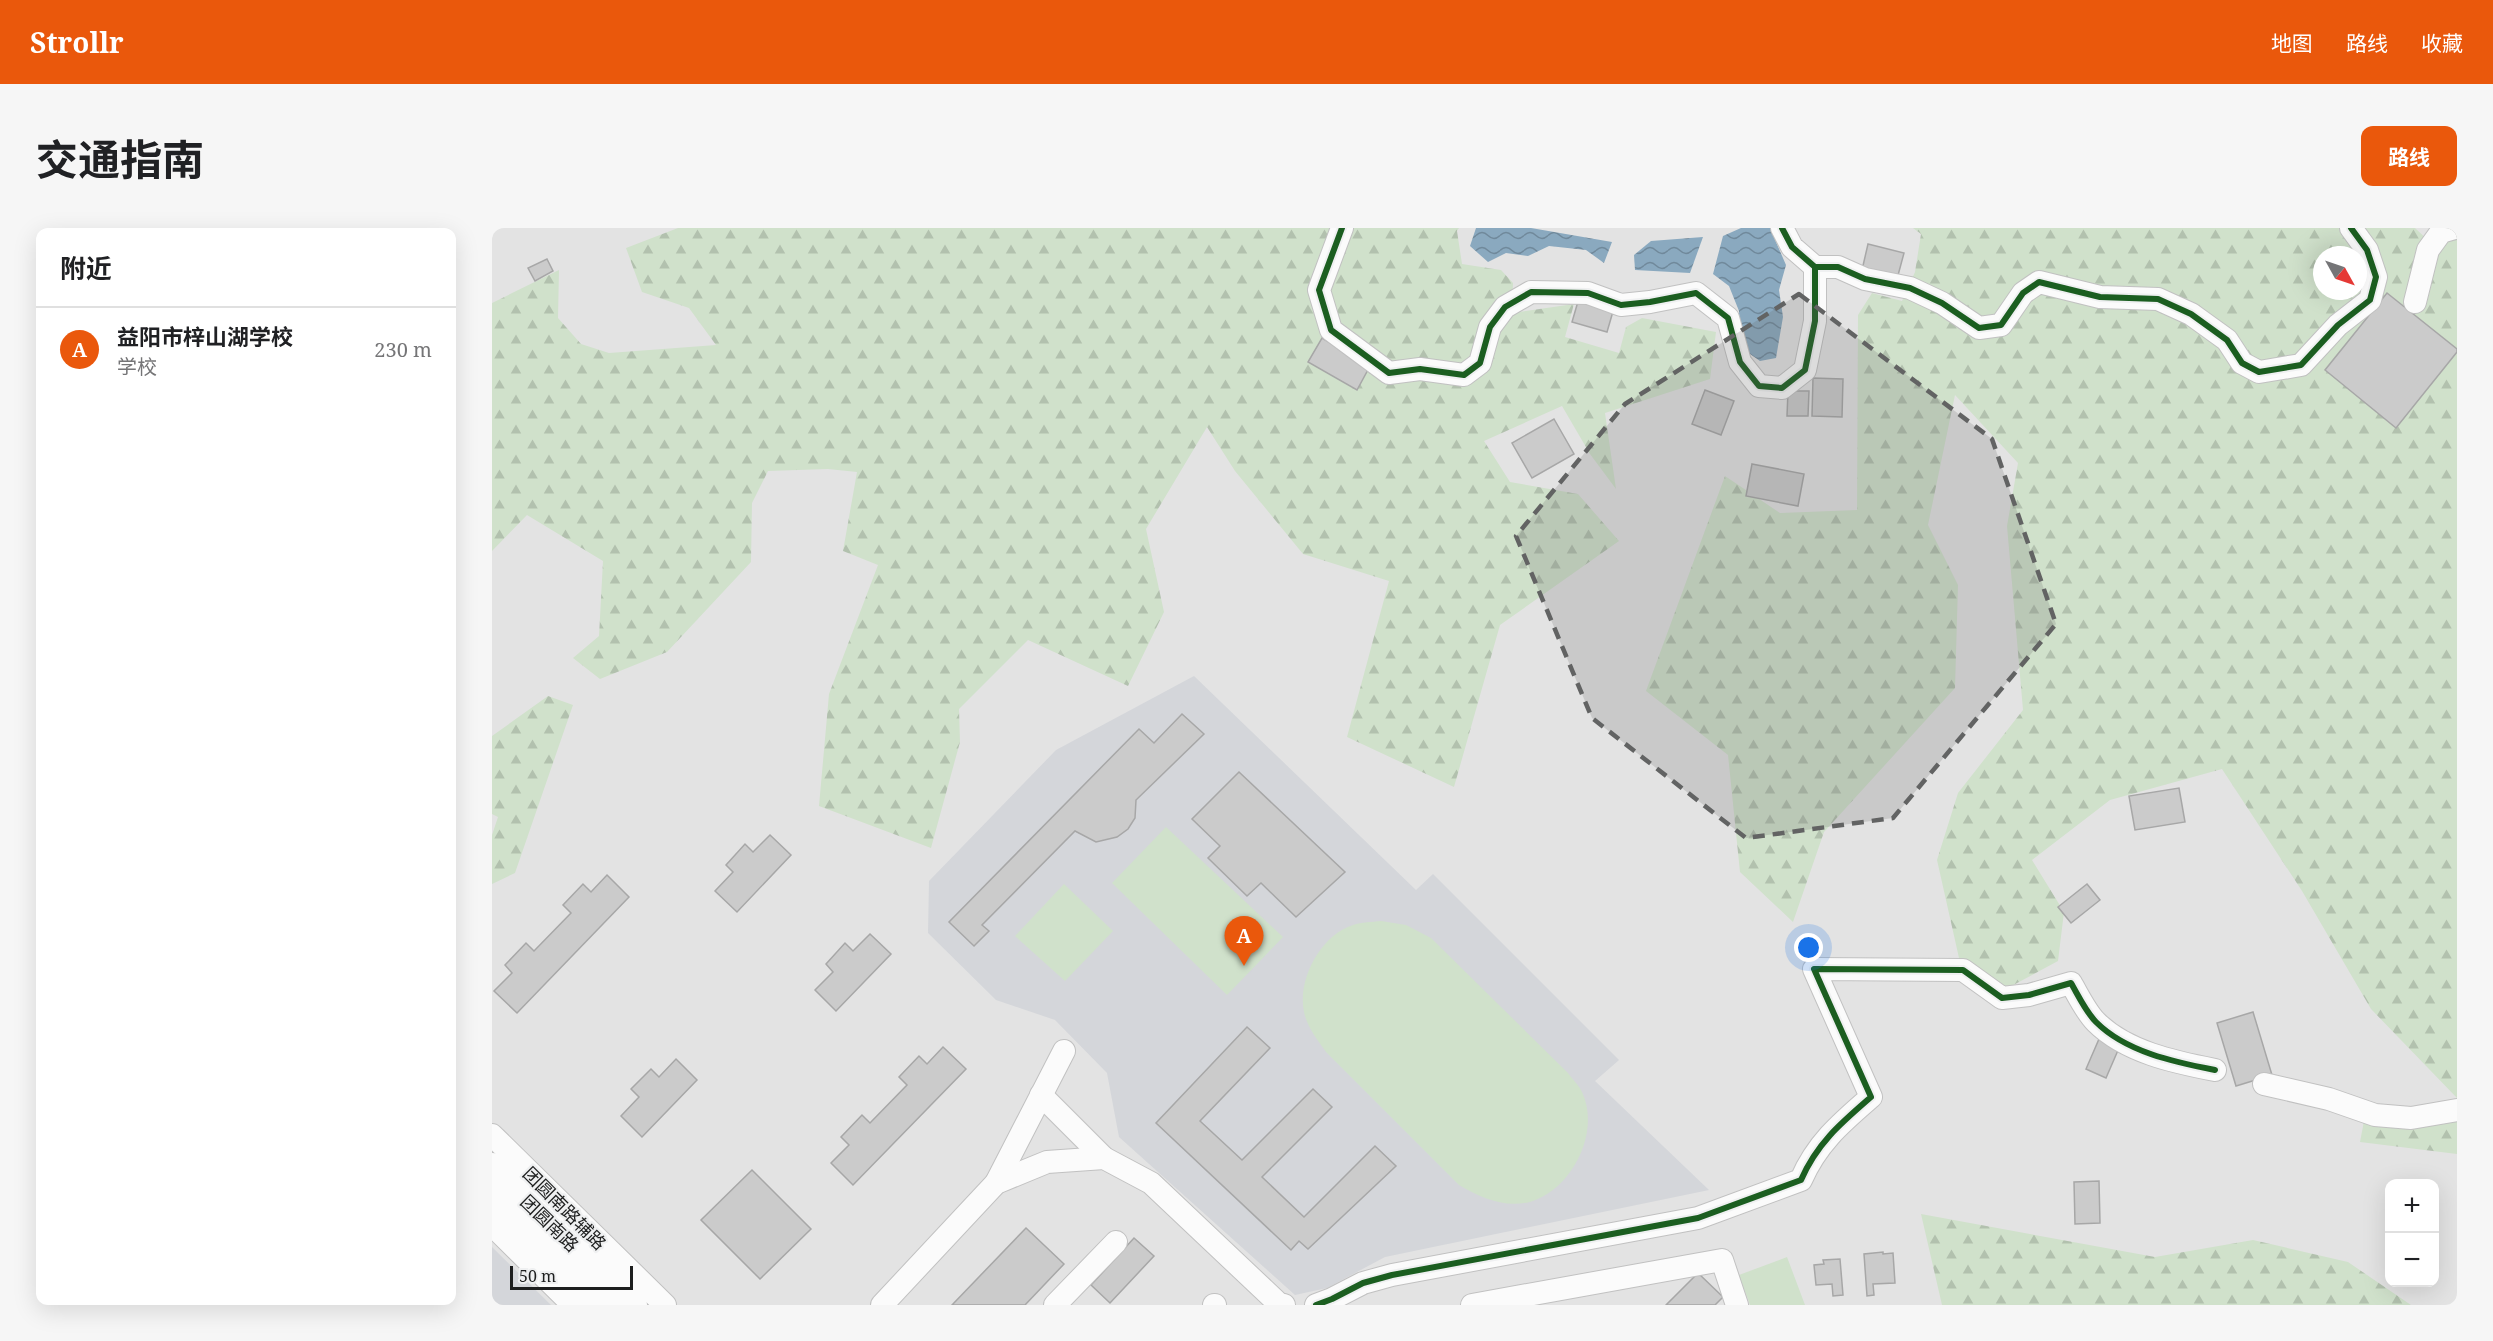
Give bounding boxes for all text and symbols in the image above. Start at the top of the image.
text: Strollr [30,23,124,61]
text: 地图 [2271,29,2313,57]
text: 路线 [2346,29,2388,57]
text: 收藏 [2421,29,2463,57]
button: 路线 [2361,126,2457,186]
text: 交通指南 [36,130,204,187]
north arrow [2313,246,2367,300]
text: 附近 [60,250,112,286]
text: 益阳市梓山湖学校 [117,321,293,351]
text: A [72,336,87,363]
text: 230 m [374,336,432,363]
text: 学校 [117,353,157,380]
pin: A [1224,916,1263,966]
your location [1794,933,1823,962]
street label: 团圆南路辅路 [519,1162,611,1254]
map controls [2385,1179,2439,1287]
button: + [2385,1179,2439,1233]
street label: 团圆南路 [517,1190,583,1256]
button: − [2385,1233,2439,1287]
scale bar [510,1263,633,1290]
text: 50 m [519,1265,556,1287]

